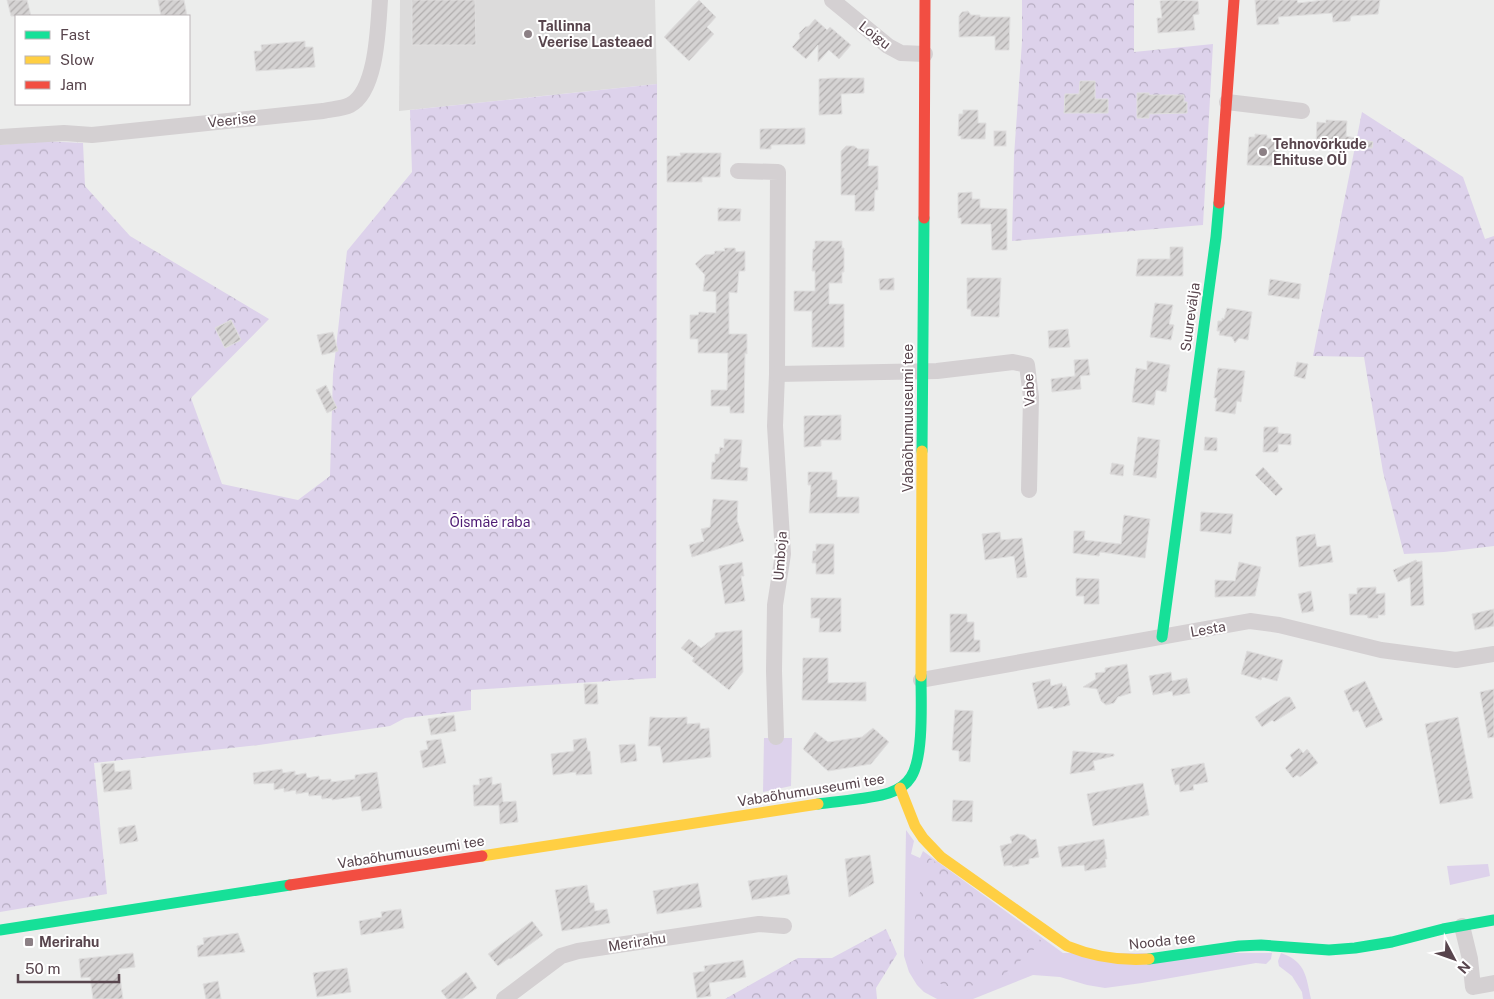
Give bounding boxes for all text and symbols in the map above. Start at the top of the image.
legend [15,15,190,105]
place label: Tallinna Veerise Lasteaed [538,18,653,50]
street label: Loigu [856,18,894,52]
text: Fast [60,26,90,43]
marker: Tallinna Veerise Lasteaed [522,28,534,40]
text: Slow [60,51,95,68]
text: Jam [60,76,87,93]
street label: Veerise [207,109,257,130]
place label: Tehnovõrkude Ehituse OÜ [1273,136,1367,168]
marker: Tehnovõrkude Ehituse OÜ [1257,146,1269,158]
street label: Suurevälja [1177,282,1203,352]
street label: Vabaõhumuuseumi tee [900,344,916,492]
street label: Vabe [1020,373,1038,407]
park label: Õismäe raba [450,513,530,530]
street label: Umboja [770,531,790,581]
street label: Lesta [1189,618,1227,640]
street label: Vabaõhumuuseumi tee [736,770,886,810]
street label: Vabaõhumuuseumi tee [336,832,486,872]
street label: Merirahu [607,930,667,954]
street label: Nooda tee [1128,930,1196,952]
place label: Merirahu [39,934,99,950]
north arrow [1429,934,1479,984]
marker: Merirahu [23,936,35,948]
scale bar [18,952,119,984]
text: N [1454,958,1473,977]
text: 50 m [25,960,60,977]

